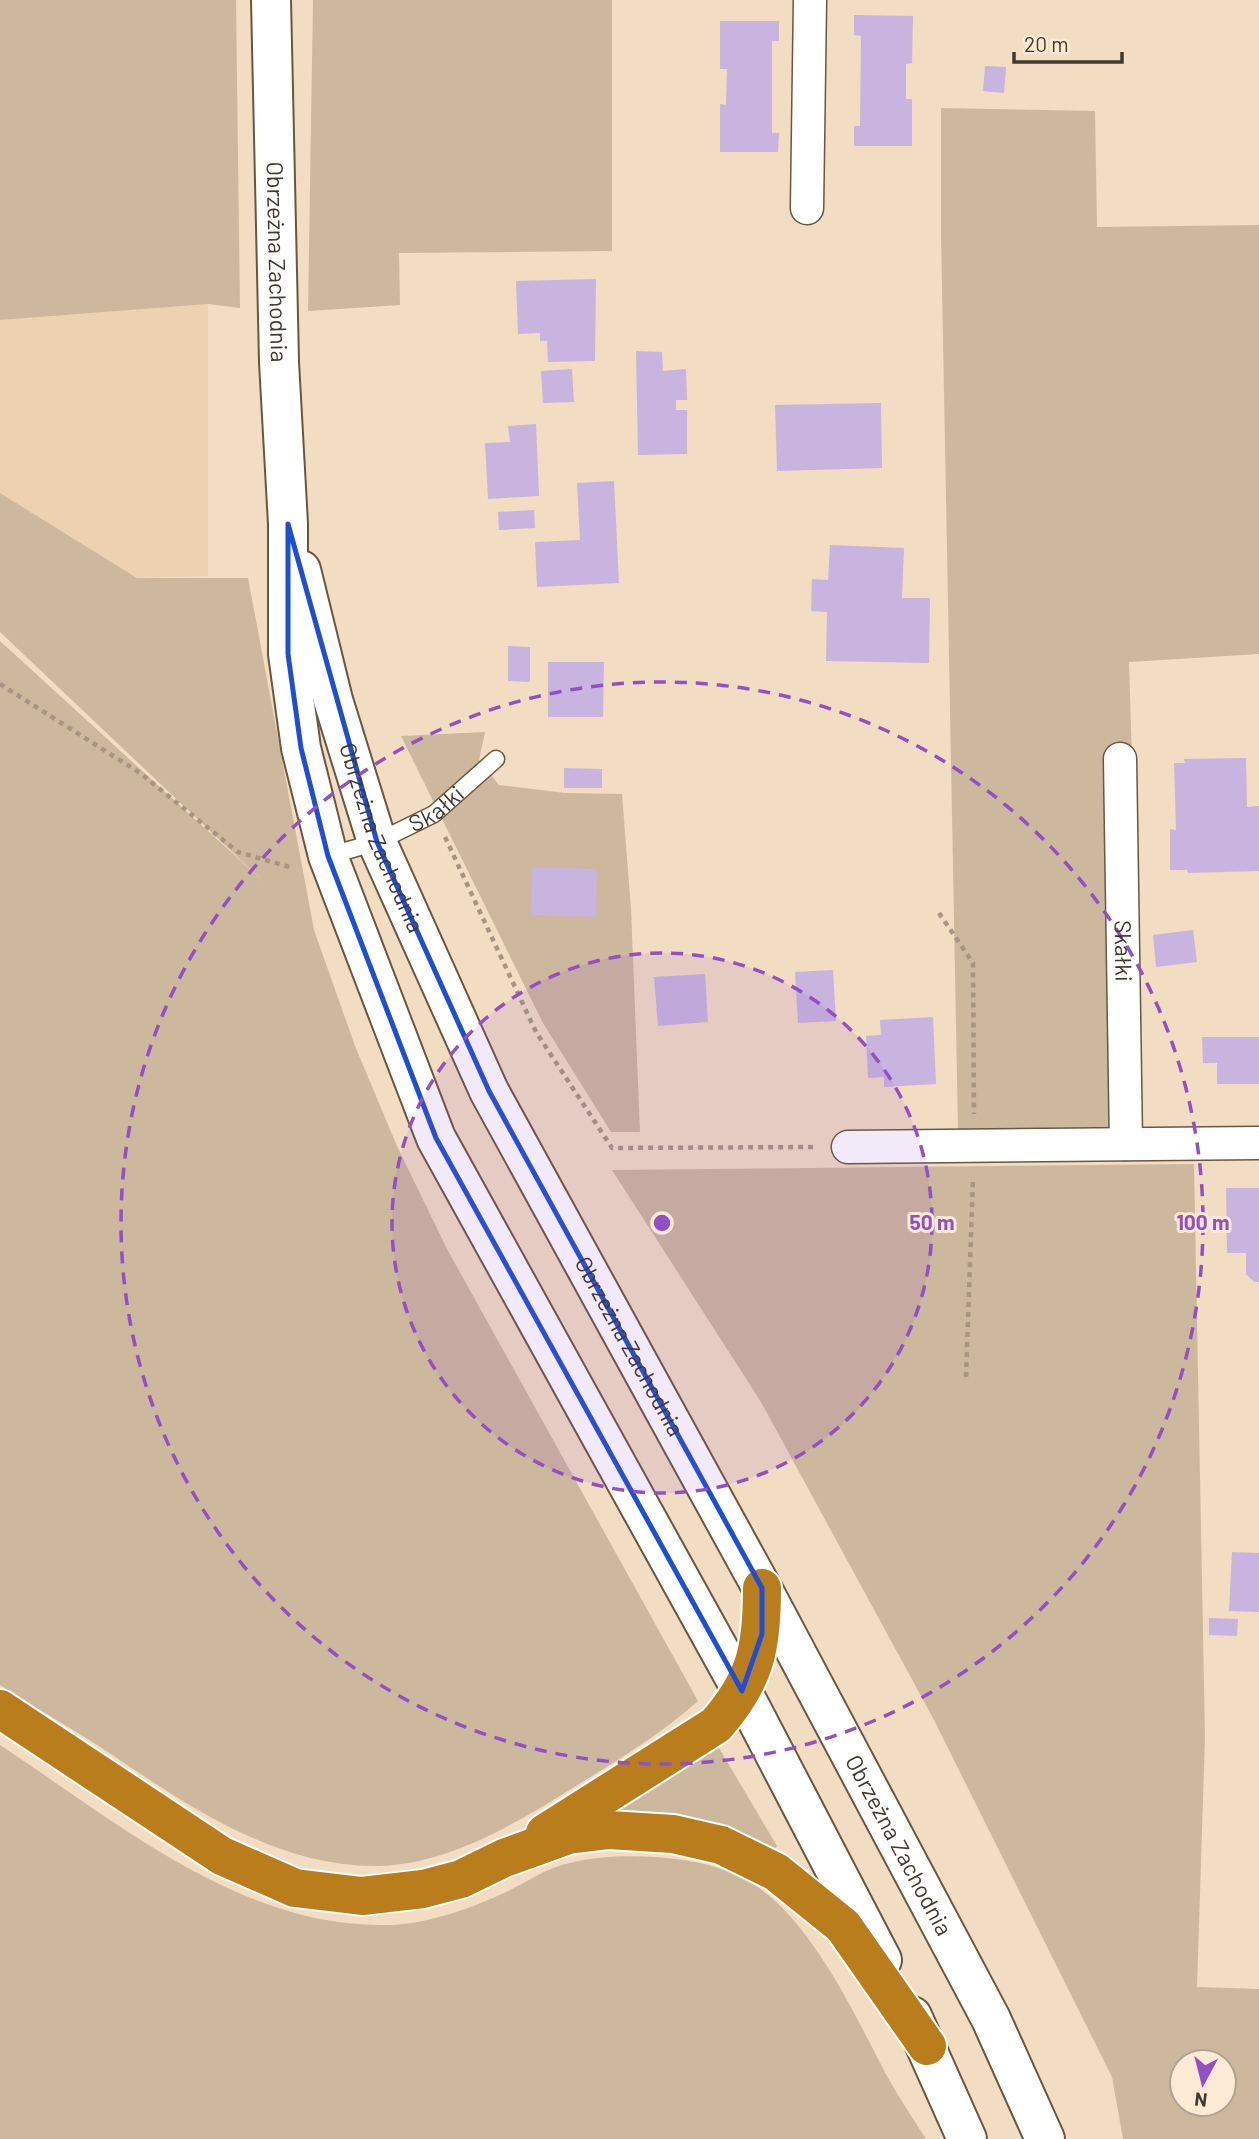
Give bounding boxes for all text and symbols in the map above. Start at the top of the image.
scale bar [1014,21,1122,65]
text: 20 m [1024,31,1069,56]
street label: Obrzeżna Zachodnia [262,161,294,363]
street label: Obrzeżna Zachodnia [334,739,431,937]
street label: Skałki [404,779,469,837]
street label: Skałki [1110,920,1138,982]
text: 50 m [909,1209,955,1234]
text: 100 m [1176,1209,1230,1234]
centre of rings [650,1211,674,1235]
street label: Obrzeżna Zachodnia [570,1251,691,1441]
street label: Obrzeżna Zachodnia [840,1750,959,1940]
north arrow [1168,2048,1238,2118]
text: N [1193,2088,1209,2113]

